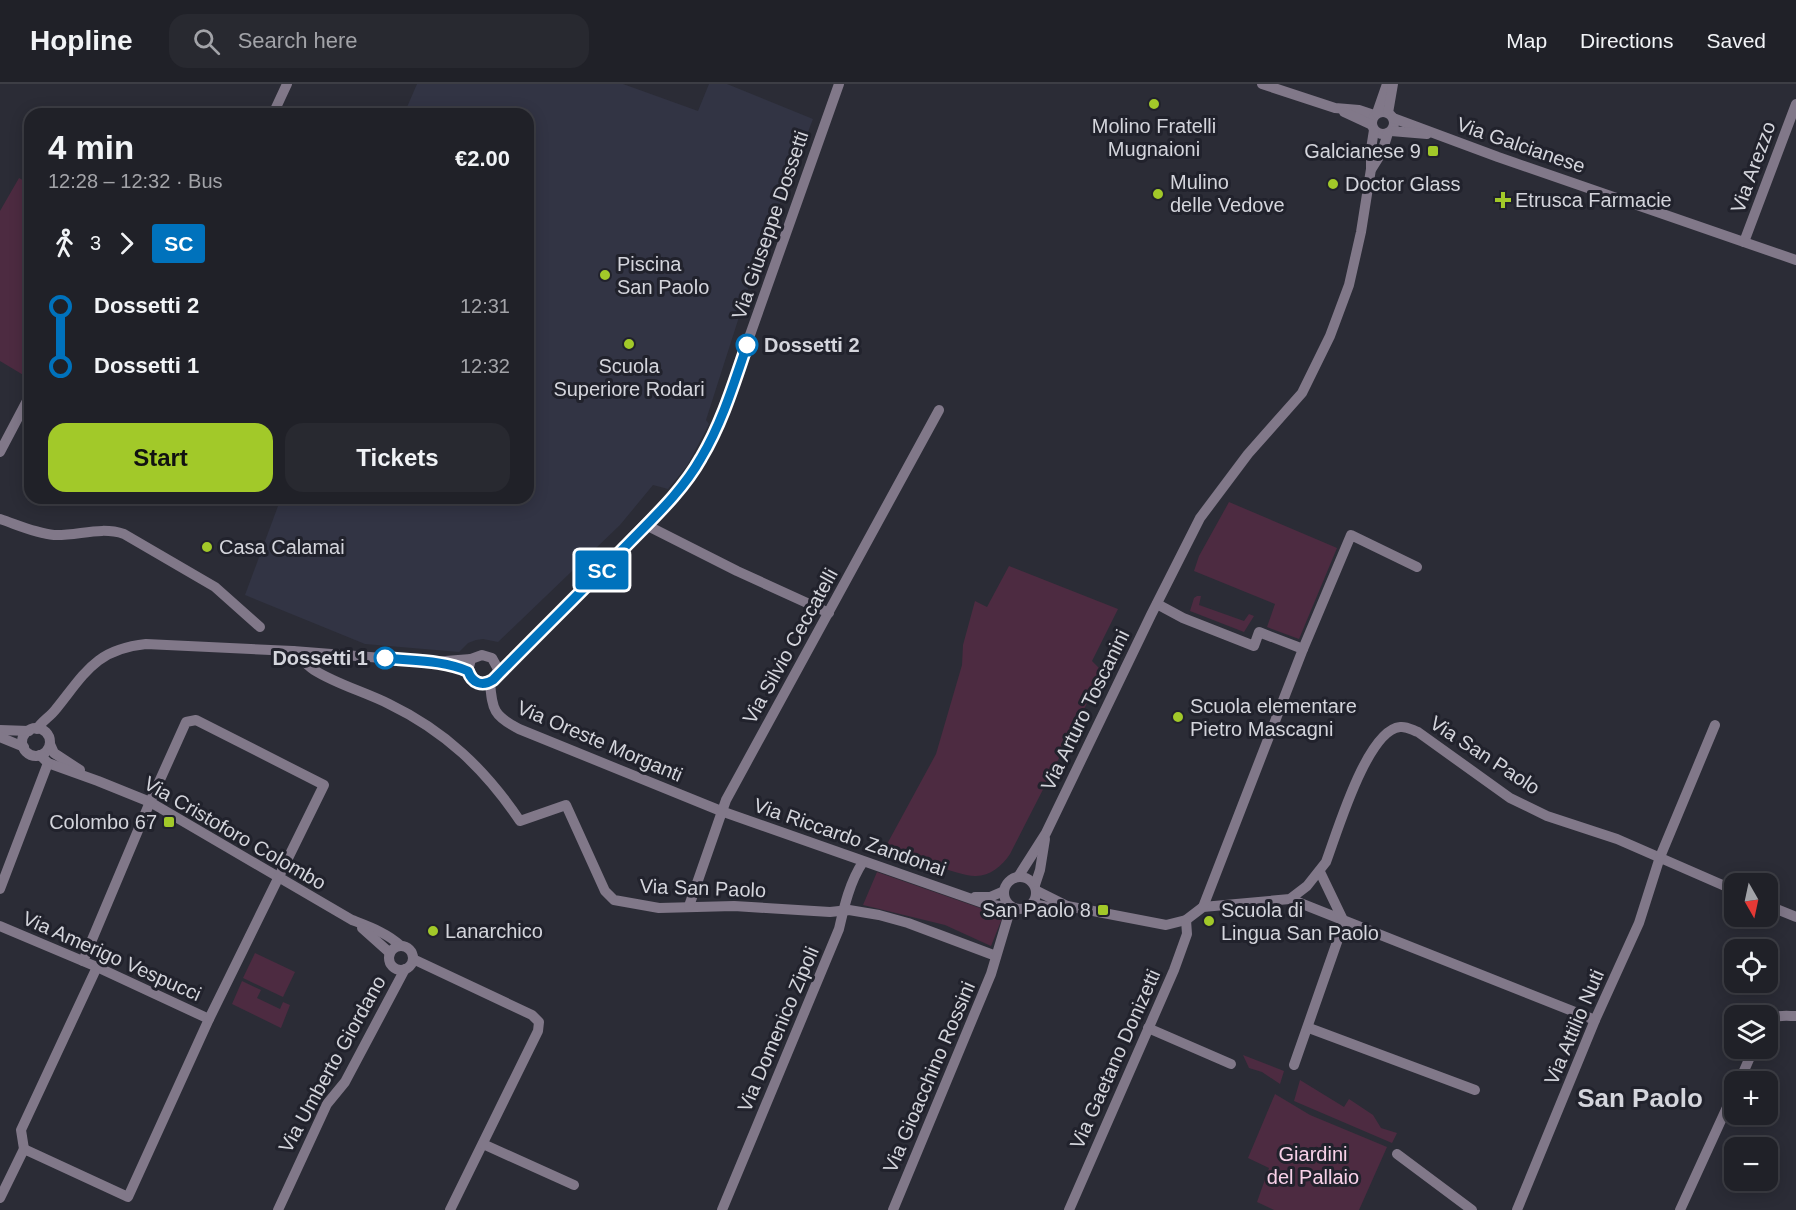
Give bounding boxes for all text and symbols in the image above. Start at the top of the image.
search box [169,14,589,68]
text: Hopline [30,25,133,56]
icon: search [190,25,223,58]
text: Search here [238,28,358,53]
text: Map [1506,29,1547,52]
text: Directions [1580,29,1673,52]
text: Saved [1706,29,1766,52]
marker: Molino Fratelli Mugnaioni [1147,97,1161,111]
street label: Via Galcianese [1454,113,1588,177]
place label: Molino Fratelli Mugnaioni [1092,115,1216,160]
street label: Via Arezzo [1726,118,1780,216]
street label: Via Giuseppe Dossetti [727,128,813,322]
text: 4 min [48,129,134,166]
place label: Galcianese 9 [1304,140,1421,162]
marker: Galcianese 9 [1426,144,1440,158]
text: €2.00 [455,146,510,171]
text: 12:28 – 12:32 · Bus [48,170,223,192]
place label: Mulino delle Vedove [1170,171,1285,216]
place label: Doctor Glass [1345,173,1461,195]
marker: Doctor Glass [1326,177,1340,191]
marker: Mulino delle Vedove [1151,187,1165,201]
place label: Etrusca Farmacie [1515,189,1672,211]
marker: Etrusca Farmacie [1496,193,1510,207]
icon: walk [48,227,81,260]
icon: forward [110,227,143,260]
text: 3 [90,232,101,254]
text: SC [164,232,193,255]
place label: Piscina San Paolo [617,253,709,298]
marker: Piscina San Paolo [598,268,612,282]
text: Dossetti 2 [94,293,199,318]
text: 12:31 [460,295,510,317]
marker: Dossetti 2 [736,334,758,356]
place label: Dossetti 2 [764,334,860,356]
marker: Scuola Superiore Rodari [622,337,636,351]
text: Dossetti 1 [94,353,199,378]
text: 12:32 [460,355,510,377]
place label: Scuola Superiore Rodari [553,355,705,400]
button: Start [48,423,273,492]
button: Tickets [285,423,510,492]
place label: Casa Calamai [219,536,345,558]
marker: Casa Calamai [200,540,214,554]
line badge: SC [575,550,629,590]
text: SC [587,559,617,582]
street label: Via Silvio Ceccatelli [738,565,842,727]
street label: Via Arturo Toscanini [1037,626,1133,794]
place label: Dossetti 1 [272,647,368,669]
marker: Dossetti 1 [374,647,396,669]
place label: Scuola elementare Pietro Mascagni [1190,695,1357,740]
street label: Via Oreste Morganti [514,696,686,786]
marker: Scuola elementare Pietro Mascagni [1171,710,1185,724]
street label: Via San Paolo [1426,711,1544,799]
street label: Via Cristoforo Colombo [140,772,330,894]
street label: Via Riccardo Zandonai [751,794,949,880]
place label: Colombo 67 [49,811,157,833]
marker: Colombo 67 [162,815,176,829]
north arrow [1724,873,1778,927]
map controls [1724,873,1778,1191]
street label: Via San Paolo [639,875,767,901]
place label: San Paolo 8 [982,899,1091,921]
place label: Scuola di Lingua San Paolo [1221,899,1379,944]
marker: San Paolo 8 [1096,903,1110,917]
street label: Via Amerigo Vespucci [19,907,205,1005]
marker: Scuola di Lingua San Paolo [1202,914,1216,928]
place label: Lanarchico [445,920,543,942]
marker: Lanarchico [426,924,440,938]
button: locate [1724,939,1778,993]
street label: Via Domenico Zipoli [733,943,823,1115]
street label: Via Gaetano Donizetti [1065,966,1165,1152]
street label: Via Attilio Nuti [1540,966,1608,1088]
street label: Via Umberto Giordano [274,972,390,1156]
street label: Via Gioacchino Rossini [879,978,979,1176]
button: layers [1724,1005,1778,1059]
button: + [1724,1071,1778,1125]
district label: San Paolo [1577,1083,1703,1113]
button: − [1724,1137,1778,1191]
park label: Giardini del Pallaio [1267,1143,1359,1188]

